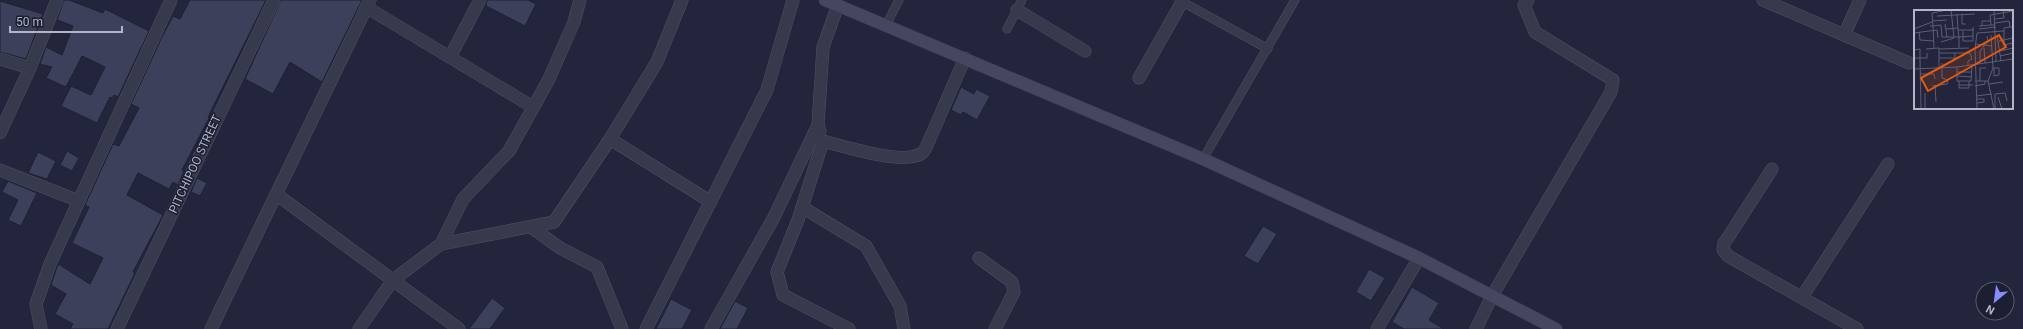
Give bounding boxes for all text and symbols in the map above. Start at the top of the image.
scale bar [10,8,122,34]
inset map [1914,10,2013,109]
text: 50 m [16,15,43,29]
street label: PITCHIPOO STREET [166,113,224,215]
north arrow [1975,281,2015,321]
text: N [1984,302,1997,317]

